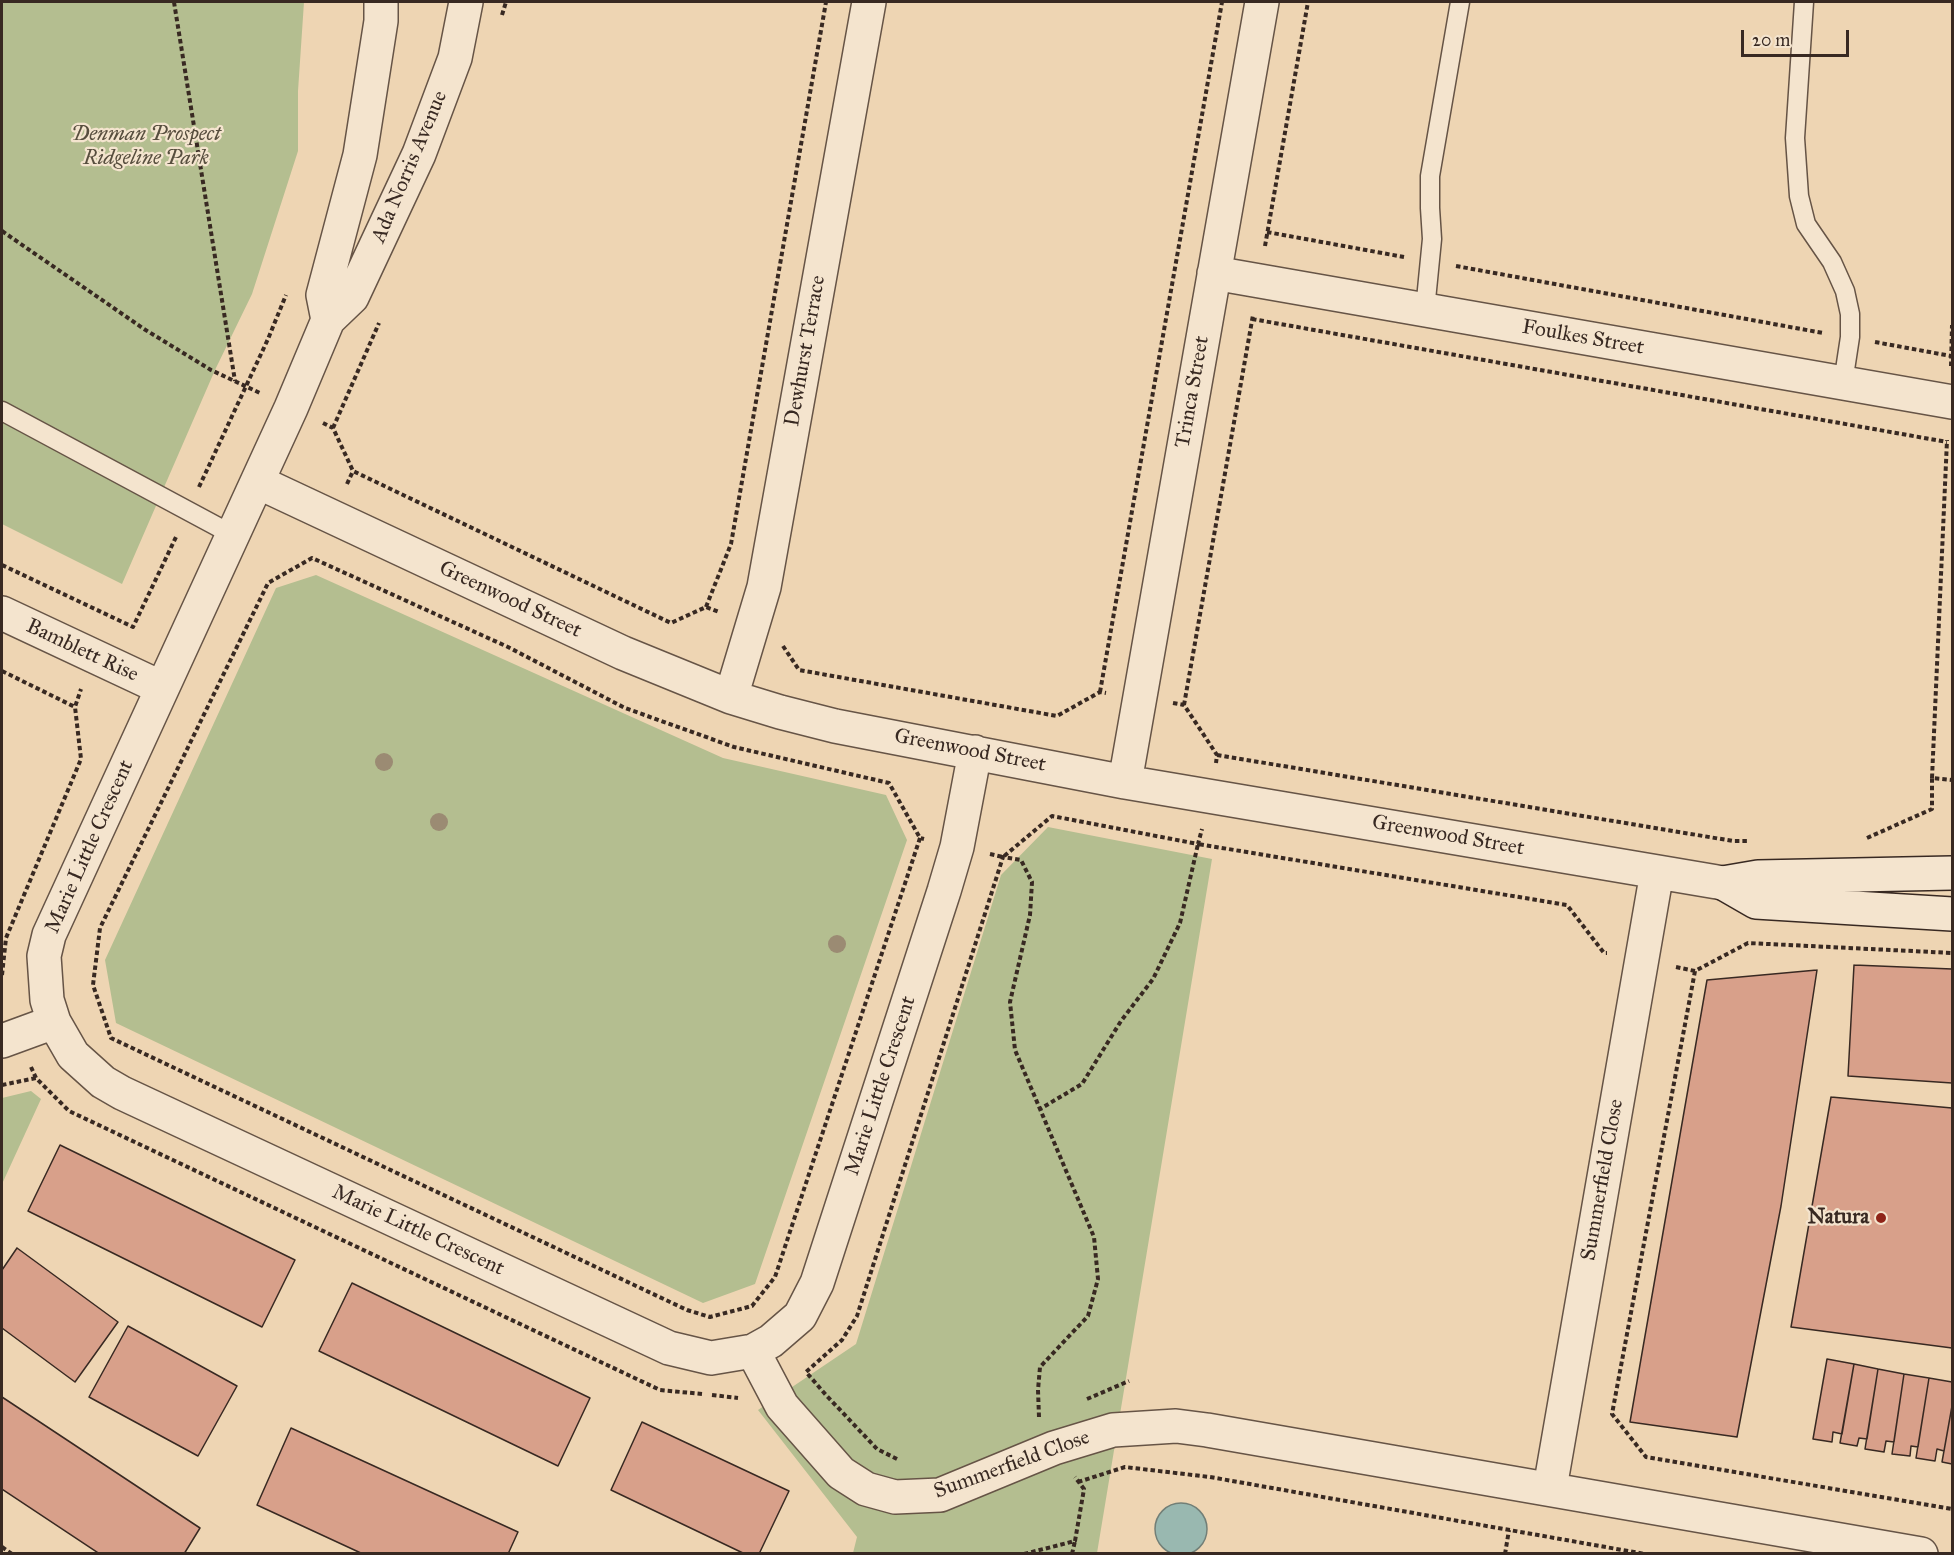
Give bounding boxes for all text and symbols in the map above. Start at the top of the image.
scale bar [1744,18,1852,56]
text: 20 m [1752,29,1790,51]
street label: Ada Norris Avenue [367,87,453,247]
park label: Denman Prospect Ridgeline Park [71,122,221,172]
street label: Dewhurst Terrace [780,274,832,428]
street label: Foulkes Street [1520,315,1646,361]
street label: Trinca Street [1171,334,1215,450]
street label: Greenwood Street [435,556,585,644]
street label: Bamblett Rise [22,614,142,688]
street label: Greenwood Street [892,724,1048,778]
street label: Marie Little Crescent [40,756,140,938]
street label: Greenwood Street [1370,810,1526,862]
street label: Marie Little Crescent [840,993,922,1179]
street label: Summerfield Close [1576,1097,1630,1263]
street label: Marie Little Crescent [328,1180,508,1282]
place label: Natura [1807,1205,1869,1231]
marker: Natura [1874,1211,1888,1225]
street label: Summerfield Close [931,1425,1093,1505]

